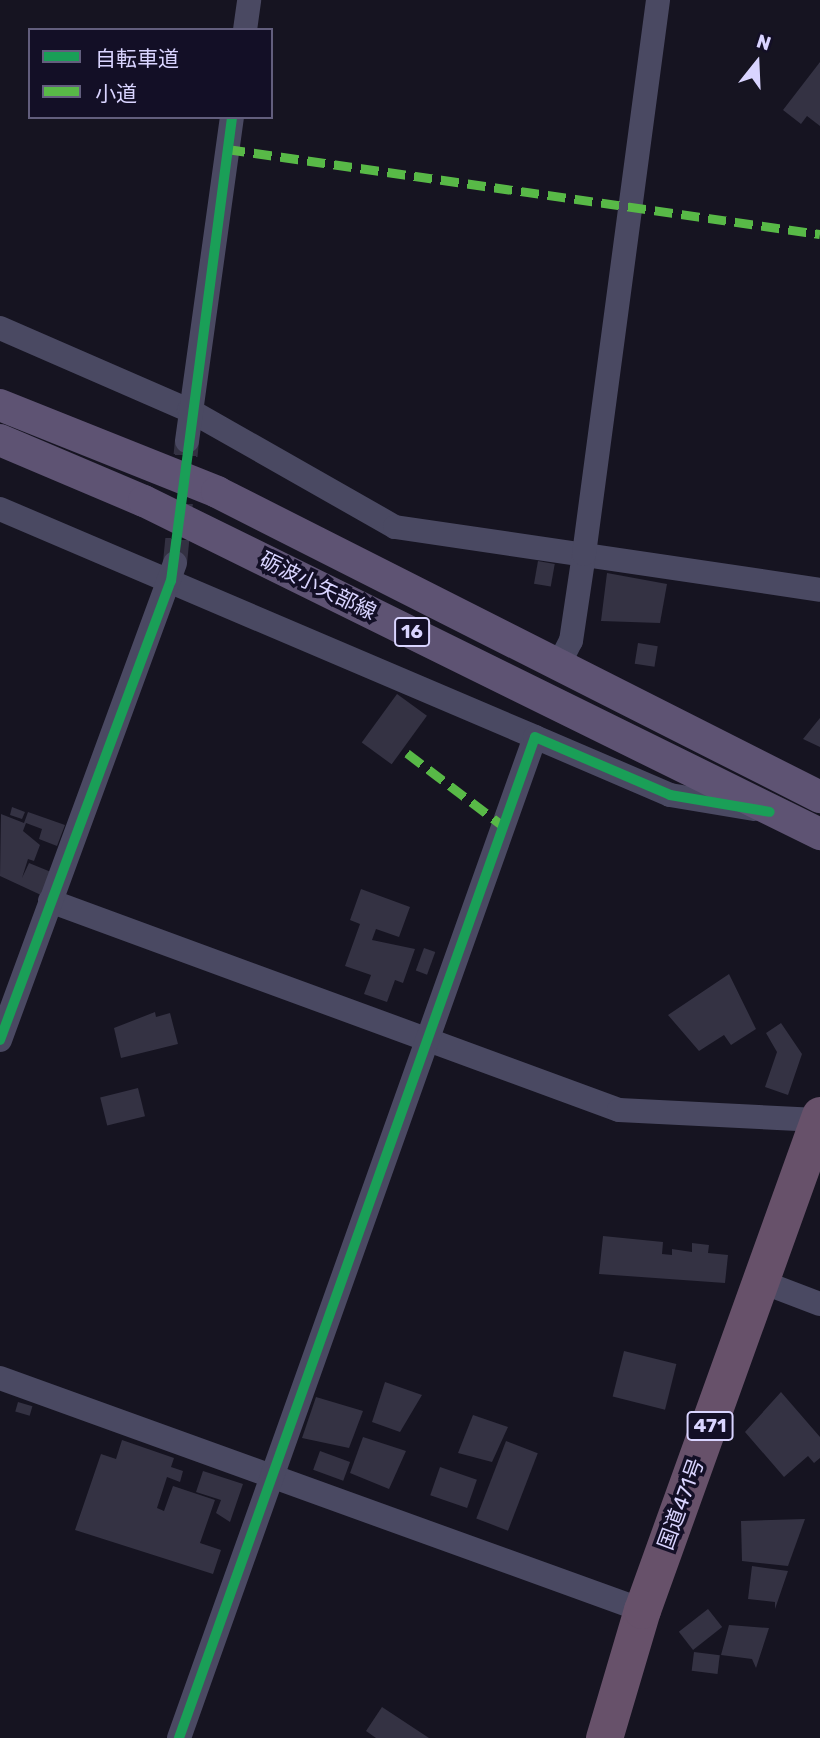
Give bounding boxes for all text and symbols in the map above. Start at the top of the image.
legend [28,28,273,119]
north arrow [722,28,792,98]
text: N [754,30,774,56]
text: 自転車道 [95,46,179,71]
text: 小道 [95,81,137,106]
street label: 砺波小矢部線 [256,547,380,625]
road number: 16 [393,617,431,648]
road number: 471 [686,1410,734,1442]
street label: 国道471号 [653,1455,709,1553]

